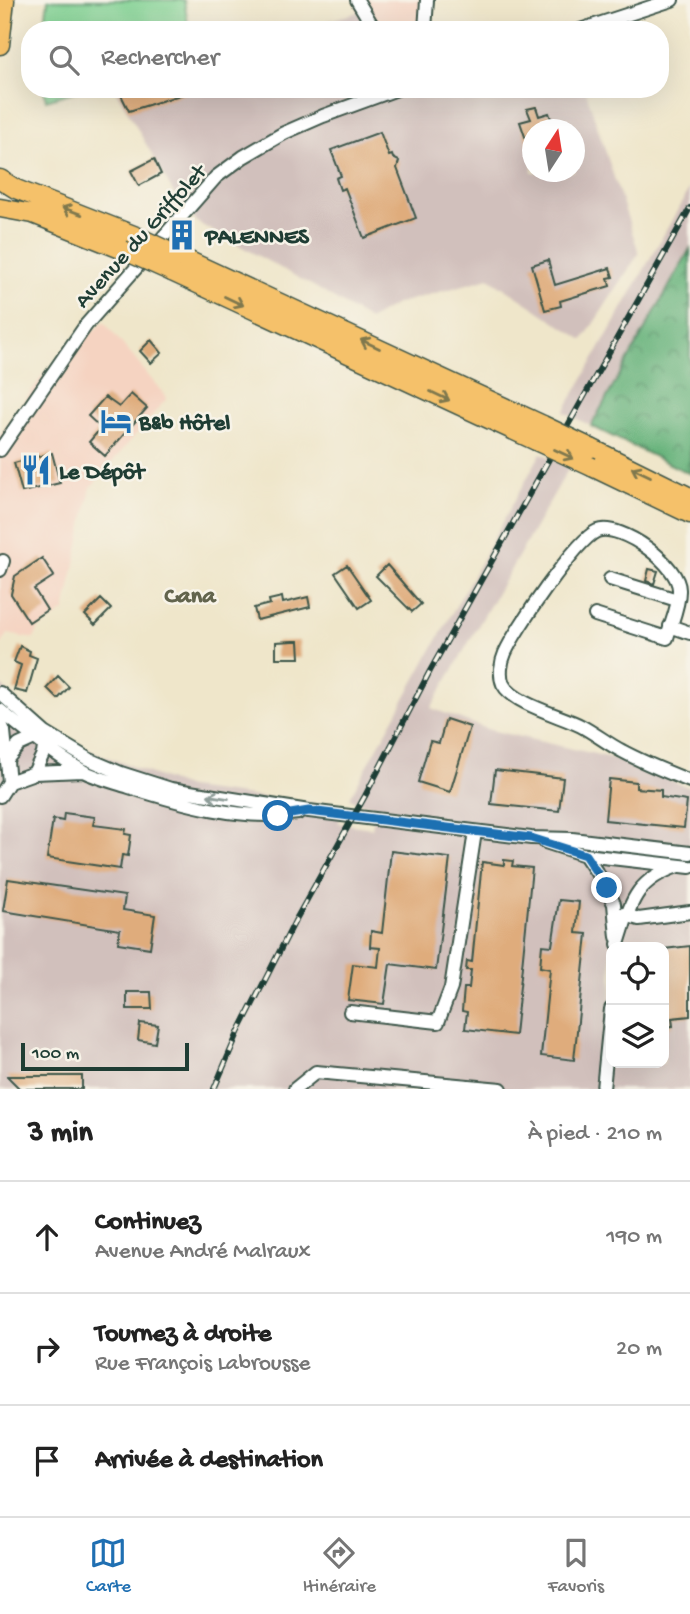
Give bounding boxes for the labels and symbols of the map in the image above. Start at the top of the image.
north arrow [522,119,585,182]
street label: Avenue du Griffolet [70,159,214,315]
one-way arrow [62,203,84,216]
building icon: PALENNES [165,218,199,252]
place label: PALENNES [203,225,310,252]
one-way arrow [222,295,244,308]
one-way arrow [360,337,381,350]
one-way arrow [429,390,450,403]
hotel icon: B&b Hôtel [99,404,133,438]
place label: B&b Hôtel [138,411,230,438]
one-way arrow [553,448,574,461]
restaurant icon: Le Dépôt [19,453,53,487]
place label: Le Dépôt [59,460,147,487]
one-way arrow [631,465,652,478]
district label: Cana [164,583,217,612]
one-way arrow [207,790,229,803]
route start [262,800,293,831]
route end [591,872,622,903]
scale bar [21,1040,189,1072]

